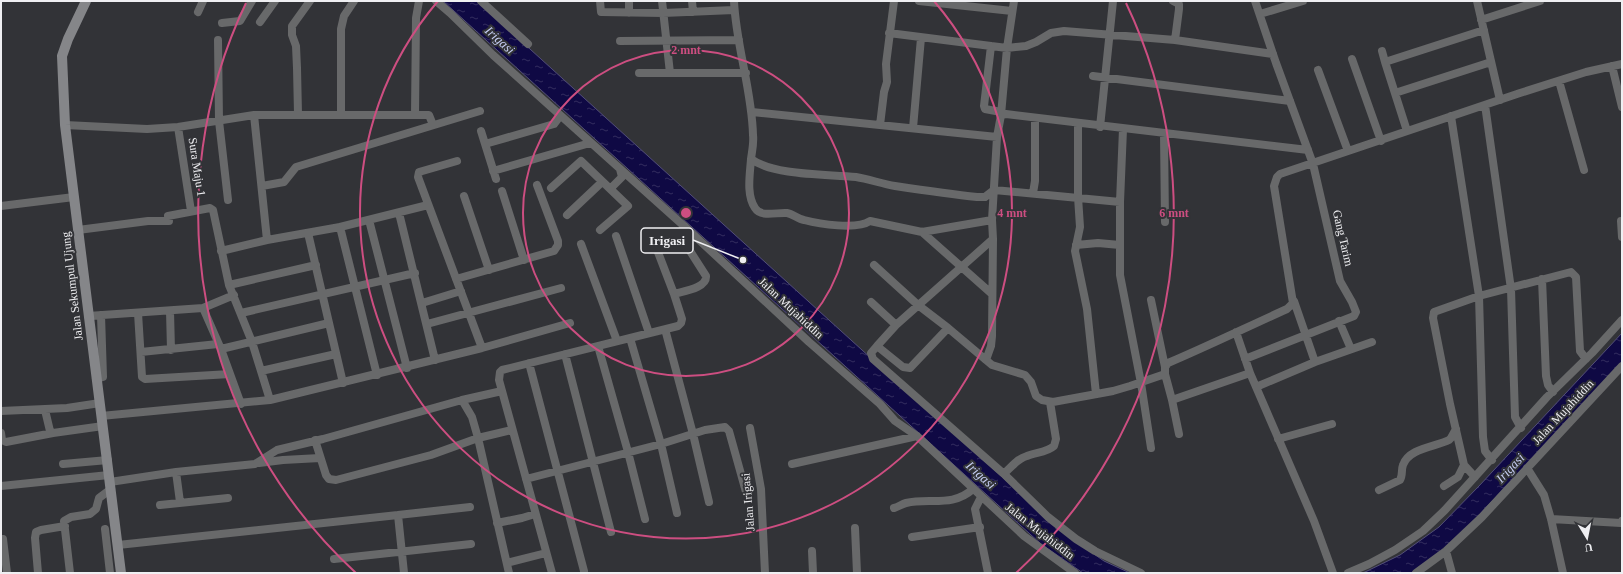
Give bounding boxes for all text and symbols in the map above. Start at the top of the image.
water label: Irigasi [481,22,518,57]
text: 2 mnt [671,43,701,57]
street label: Sura Maju 1 [185,137,209,197]
centre of rings [679,206,693,220]
text: 4 mnt [997,206,1027,220]
text: 6 mnt [1159,206,1189,220]
street label: Gang Tarim [1330,209,1356,268]
callout: Irigasi [641,228,693,253]
street label: Jalan Sekumpul Ujung [58,231,86,341]
text: Irigasi [649,233,685,248]
street label: Jalan Mujahiddin [756,274,826,342]
street label: Jalan Mujahiddin [1529,377,1597,447]
water label: Irigasi [1492,450,1528,487]
water label: Irigasi [962,457,999,492]
street label: Jalan Irigasi [738,472,758,532]
street label: Jalan Mujahiddin [1003,500,1077,562]
north arrow [1567,518,1607,558]
text: U [1584,541,1594,554]

